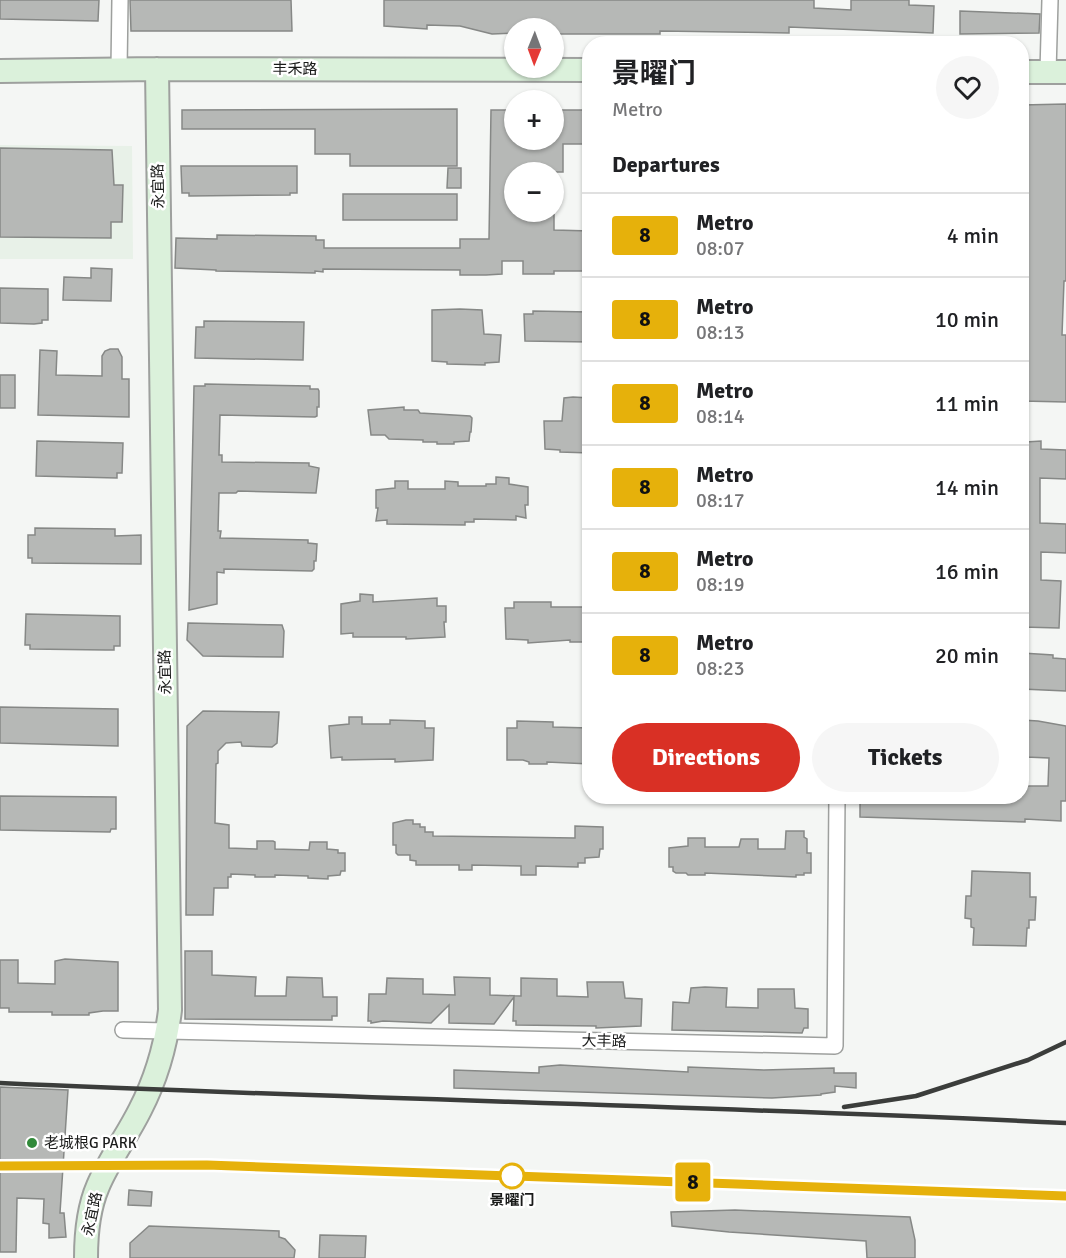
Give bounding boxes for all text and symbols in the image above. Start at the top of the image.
north arrow [504,18,564,78]
map controls [504,18,564,222]
button: heart [936,56,999,119]
text: 景曜门 [612,57,696,91]
street label: 丰禾路 [272,60,318,78]
button: + [504,90,564,150]
text: Metro [612,97,663,122]
text: Departures [612,151,720,178]
button: − [504,162,564,222]
street label: 永宜路 [149,163,167,209]
text: Metro [696,209,753,236]
text: 8 [639,222,651,248]
text: 4 min [947,222,999,249]
text: 08:07 [696,236,745,261]
text: Metro [696,293,753,320]
text: 8 [639,306,651,332]
text: 10 min [935,306,999,333]
text: 08:13 [696,320,745,345]
text: Metro [696,377,753,404]
text: 8 [639,390,651,416]
text: 11 min [935,390,999,417]
text: 08:14 [696,404,745,429]
text: Metro [696,461,753,488]
text: 8 [639,474,651,500]
text: 14 min [935,474,999,501]
text: 08:17 [696,488,745,513]
text: Metro [696,545,753,572]
text: 8 [639,558,651,584]
text: 16 min [935,558,999,585]
text: 08:19 [696,572,745,597]
text: Metro [696,629,753,656]
text: 8 [639,642,651,668]
text: 20 min [935,642,999,669]
street label: 永宜路 [156,649,174,695]
text: 08:23 [696,656,745,681]
button: Directions [612,723,800,792]
button: Tickets [812,723,999,792]
street label: 大丰路 [581,1032,627,1050]
place label: 老城根G PARK [44,1134,137,1152]
marker: 老城根G PARK [25,1136,39,1150]
line badge: 8 [674,1162,712,1202]
marker: 景曜门 [499,1163,525,1189]
text: 8 [687,1169,699,1195]
street label: 永宜路 [79,1190,105,1238]
place label: 景曜门 [489,1191,535,1209]

